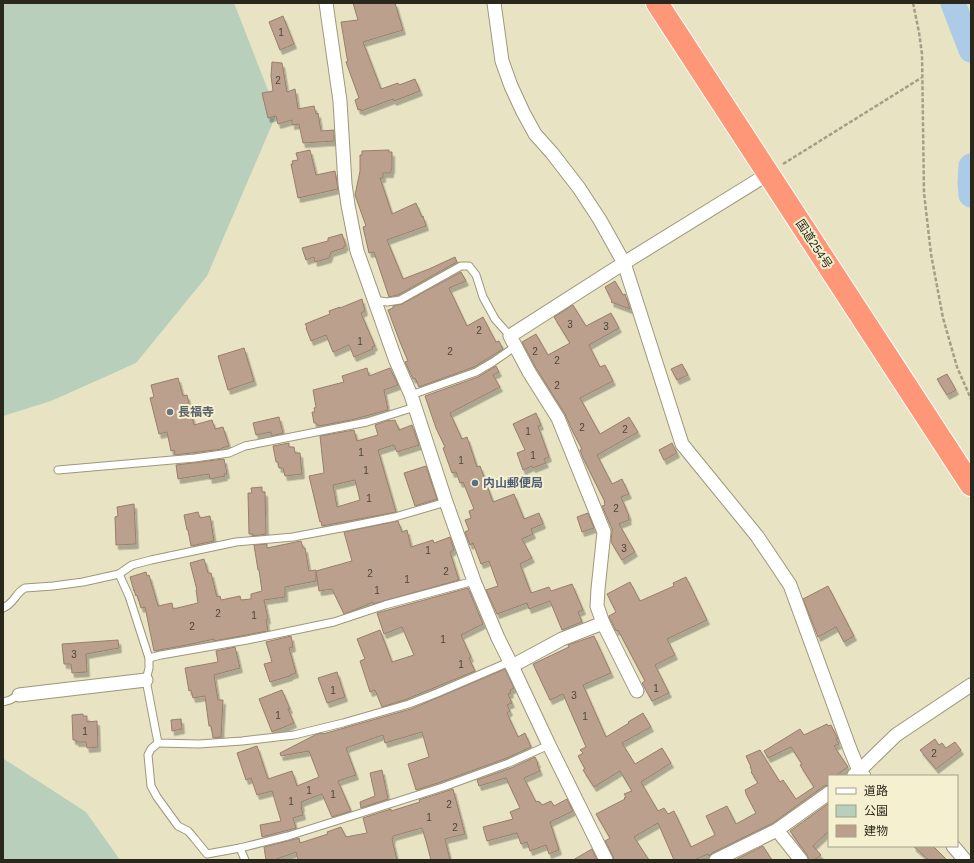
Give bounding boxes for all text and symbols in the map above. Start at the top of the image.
house number: 1 [278,27,284,38]
house number: 2 [275,75,281,86]
street label: 国道254号 [793,217,835,271]
house number: 3 [567,319,573,330]
house number: 3 [603,321,609,332]
house number: 2 [476,325,482,336]
house number: 1 [357,336,363,347]
house number: 2 [447,346,453,357]
house number: 2 [532,346,538,357]
house number: 2 [554,355,560,366]
house number: 2 [554,380,560,391]
place label: 長福寺 [178,405,214,419]
marker: 長福寺 [165,407,175,417]
house number: 2 [579,422,585,433]
house number: 2 [622,424,628,435]
house number: 1 [525,426,531,437]
house number: 1 [358,447,364,458]
house number: 1 [530,450,536,461]
house number: 1 [458,455,464,466]
house number: 1 [363,465,369,476]
place label: 内山郵便局 [483,476,543,490]
marker: 内山郵便局 [470,478,480,488]
house number: 1 [366,493,372,504]
house number: 2 [613,503,619,514]
house number: 3 [621,543,627,554]
house number: 1 [425,545,431,556]
house number: 2 [443,566,449,577]
house number: 2 [367,568,373,579]
house number: 1 [404,574,410,585]
house number: 1 [374,585,380,596]
house number: 2 [215,608,221,619]
house number: 1 [251,610,257,621]
house number: 2 [189,621,195,632]
house number: 1 [440,634,446,645]
house number: 3 [71,649,77,660]
house number: 1 [458,659,464,670]
house number: 1 [653,683,659,694]
house number: 1 [330,685,336,696]
house number: 3 [571,690,577,701]
house number: 1 [275,710,281,721]
house number: 1 [582,711,588,722]
house number: 1 [82,726,88,737]
house number: 2 [931,748,937,759]
legend [828,775,958,847]
text: 道路 [864,784,888,798]
house number: 1 [306,785,312,796]
house number: 1 [330,789,336,800]
house number: 1 [288,796,294,807]
house number: 2 [446,799,452,810]
text: 公園 [864,804,888,818]
house number: 1 [426,812,432,823]
house number: 2 [452,822,458,833]
text: 建物 [864,824,888,838]

